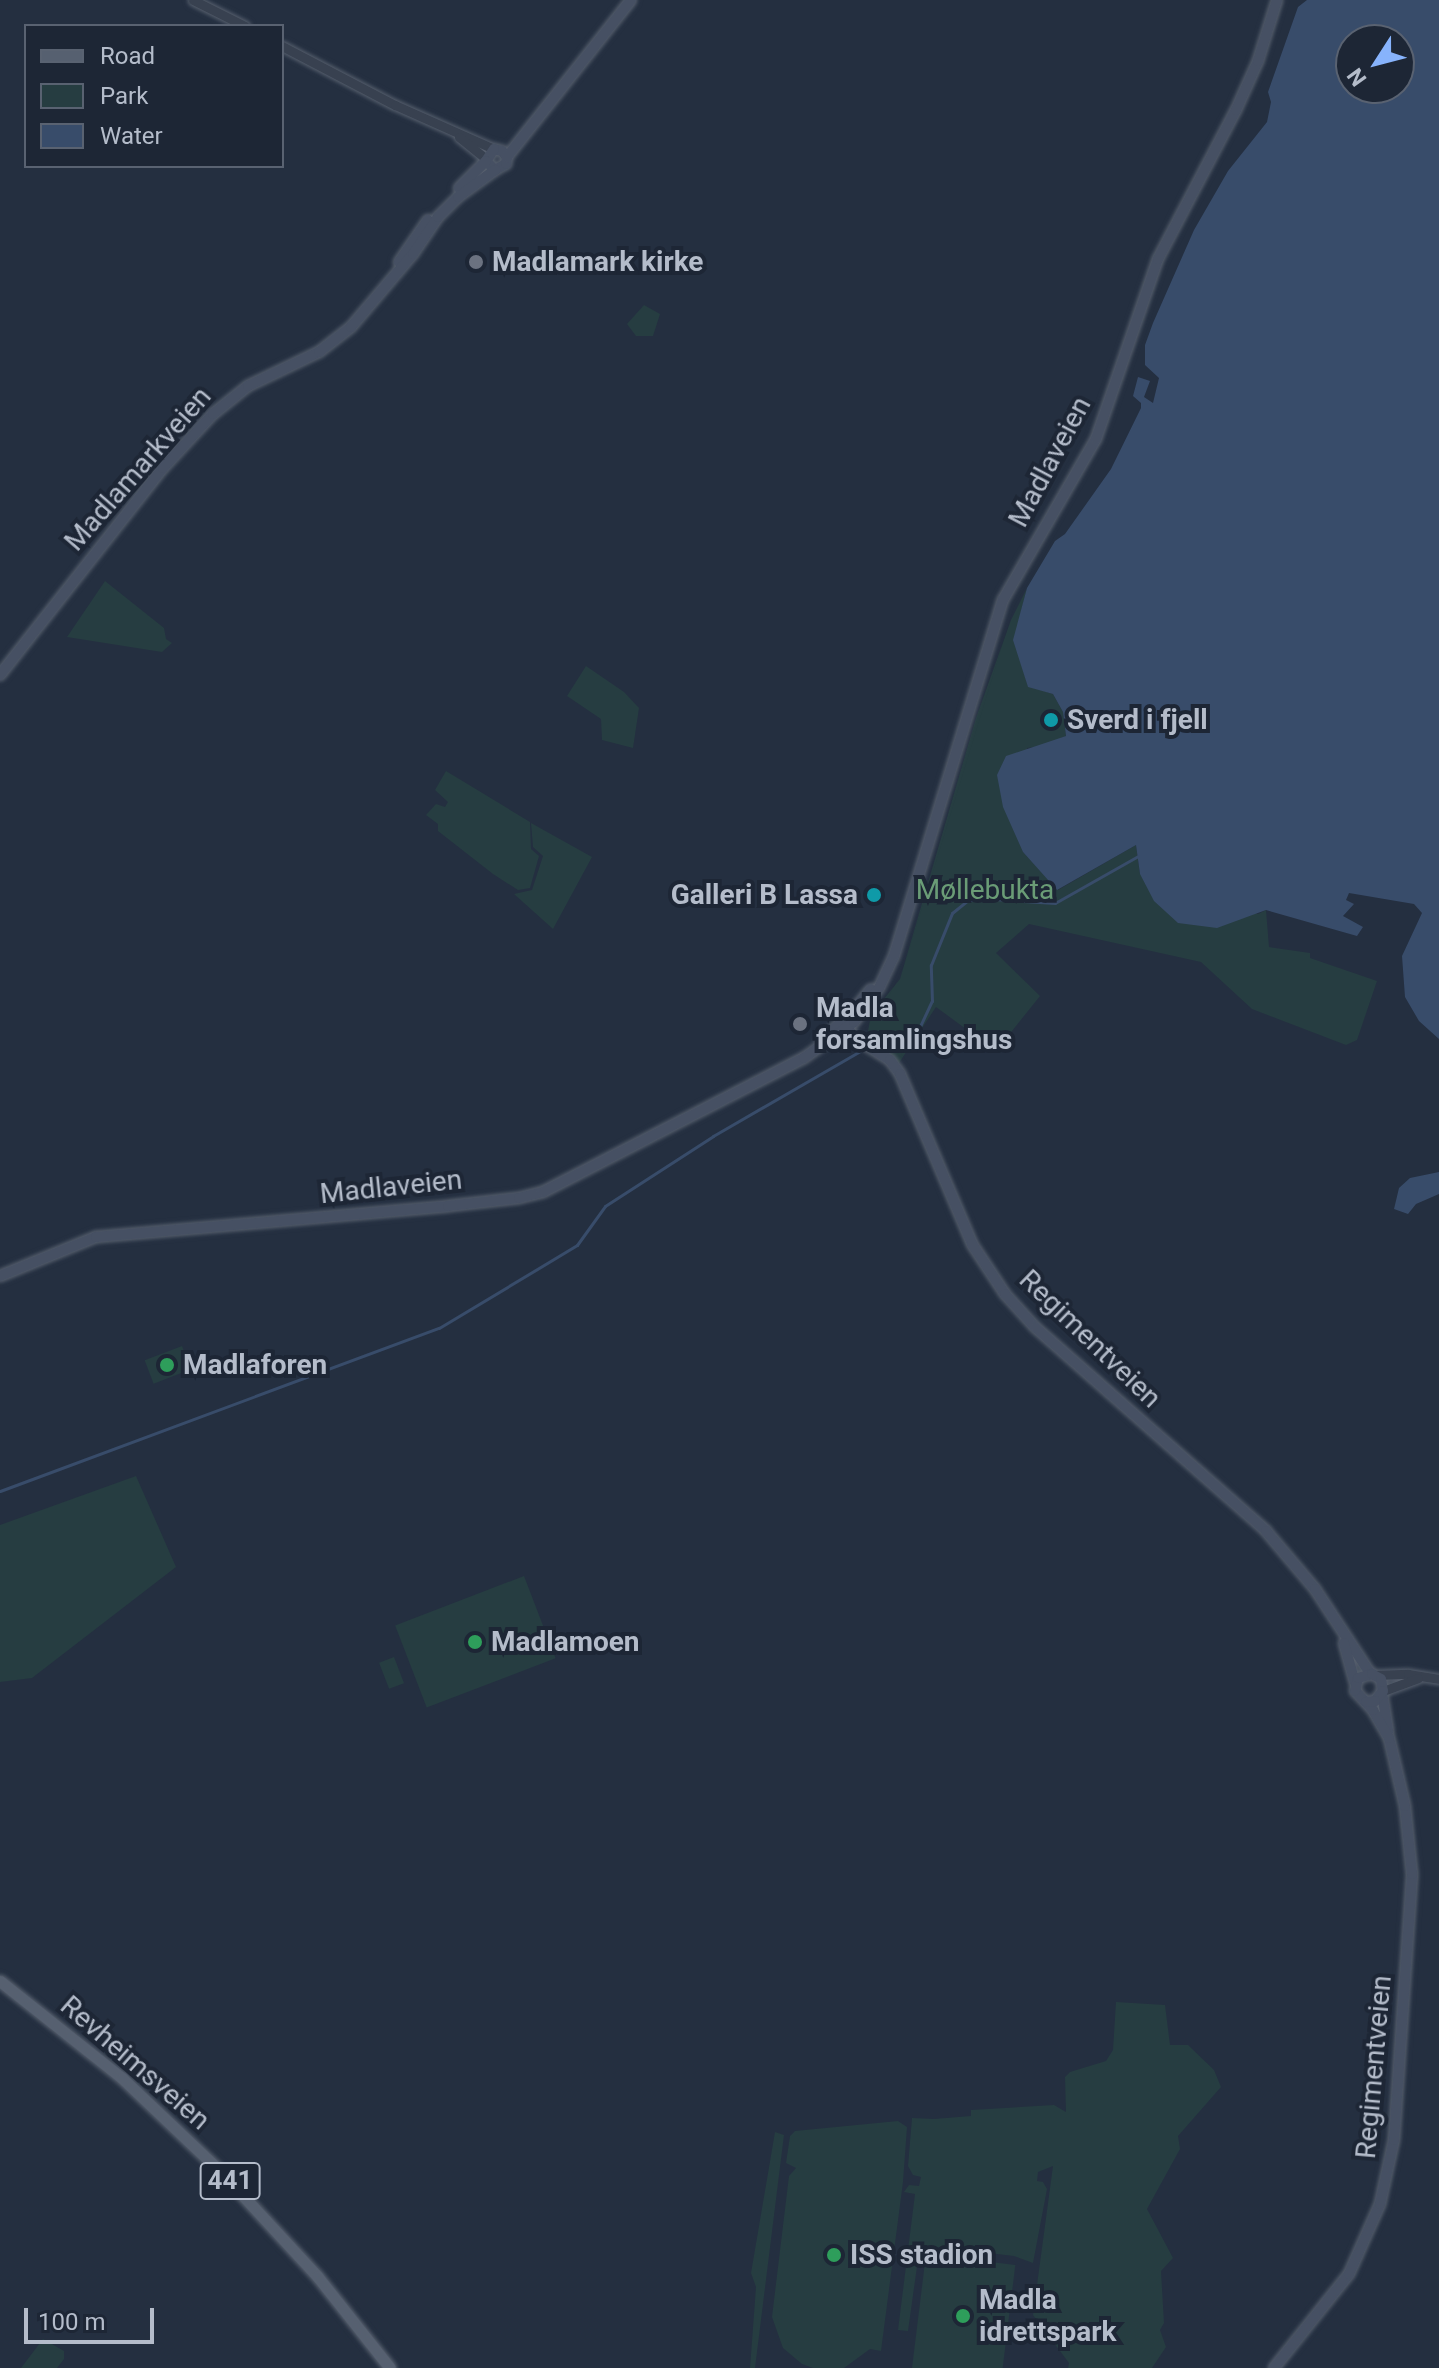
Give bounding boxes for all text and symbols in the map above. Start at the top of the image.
legend [24,24,284,168]
north arrow [1335,24,1415,104]
text: Road [100,42,155,70]
text: N [1342,64,1371,91]
text: Park [100,82,148,110]
text: Water [100,122,163,150]
place label: Madlamark kirke [492,245,703,279]
marker: Madlamark kirke [467,253,485,271]
street label: Madlamarkveien [58,380,218,558]
street label: Madlaveien [1002,391,1098,533]
place label: Sverd i fjell [1067,703,1208,737]
marker: Sverd i fjell [1042,711,1060,729]
park label: Møllebukta [916,873,1054,907]
place label: Galleri B Lassa [671,878,858,912]
marker: Galleri B Lassa [865,886,883,904]
place label: Madla forsamlingshus [816,991,1012,1057]
marker: Madla forsamlingshus [791,1015,809,1033]
street label: Madlaveien [318,1163,464,1211]
street label: Regimentveien [1012,1263,1168,1415]
place label: Madlaforen [183,1348,327,1382]
marker: Madlaforen [158,1356,176,1374]
place label: Madlamoen [491,1625,640,1659]
marker: Madlamoen [466,1633,484,1651]
street label: Regimentveien [1349,1974,1399,2160]
street label: Revheimsveien [53,1989,217,2137]
road number: 441 [198,2159,262,2203]
place label: ISS stadion [850,2238,993,2272]
marker: ISS stadion [825,2246,843,2264]
place label: Madla idrettspark [979,2283,1117,2349]
scale bar [28,2292,158,2342]
marker: Madla idrettspark [954,2307,972,2325]
text: 100 m [38,2308,105,2336]

